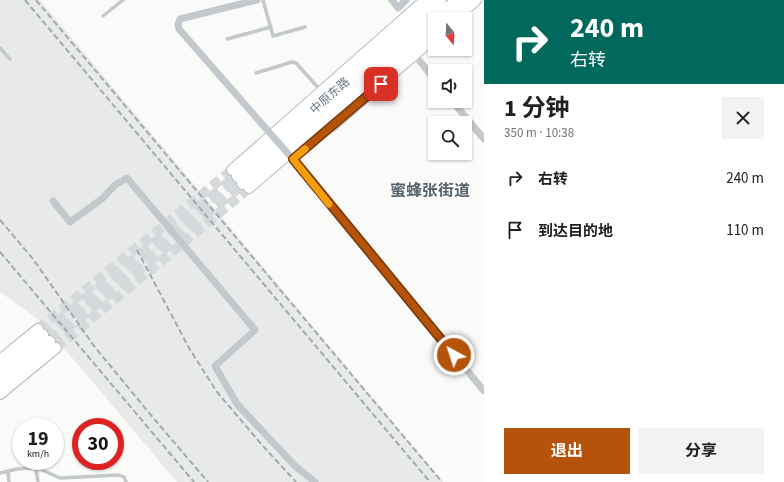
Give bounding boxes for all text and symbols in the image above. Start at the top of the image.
text: 240 m [570,8,644,48]
north arrow [428,12,472,56]
map controls [428,12,472,160]
icon: right [504,16,556,68]
text: 右转 [570,48,606,73]
button: sound [428,64,472,108]
pin [364,67,398,101]
icon: arrive [370,73,392,95]
street label: 中原东路 [306,74,354,118]
text: 1 分钟 [504,91,569,126]
button: close [722,97,764,139]
button: search [428,116,472,160]
text: 350 m · 10:38 [504,124,574,142]
icon: right [504,167,526,189]
text: 240 m [726,168,764,189]
text: 右转 [538,169,568,190]
district label: 蜜蜂张街道 [390,180,470,202]
icon: arrive [504,219,526,241]
text: 110 m [726,220,764,241]
text: 到达目的地 [538,221,613,242]
position arrow [433,334,475,376]
speed limit sign: 30 [72,418,124,470]
text: 19 [27,425,49,453]
button: 退出 [504,428,630,474]
button: 分享 [638,428,764,474]
text: km/h [27,447,49,461]

